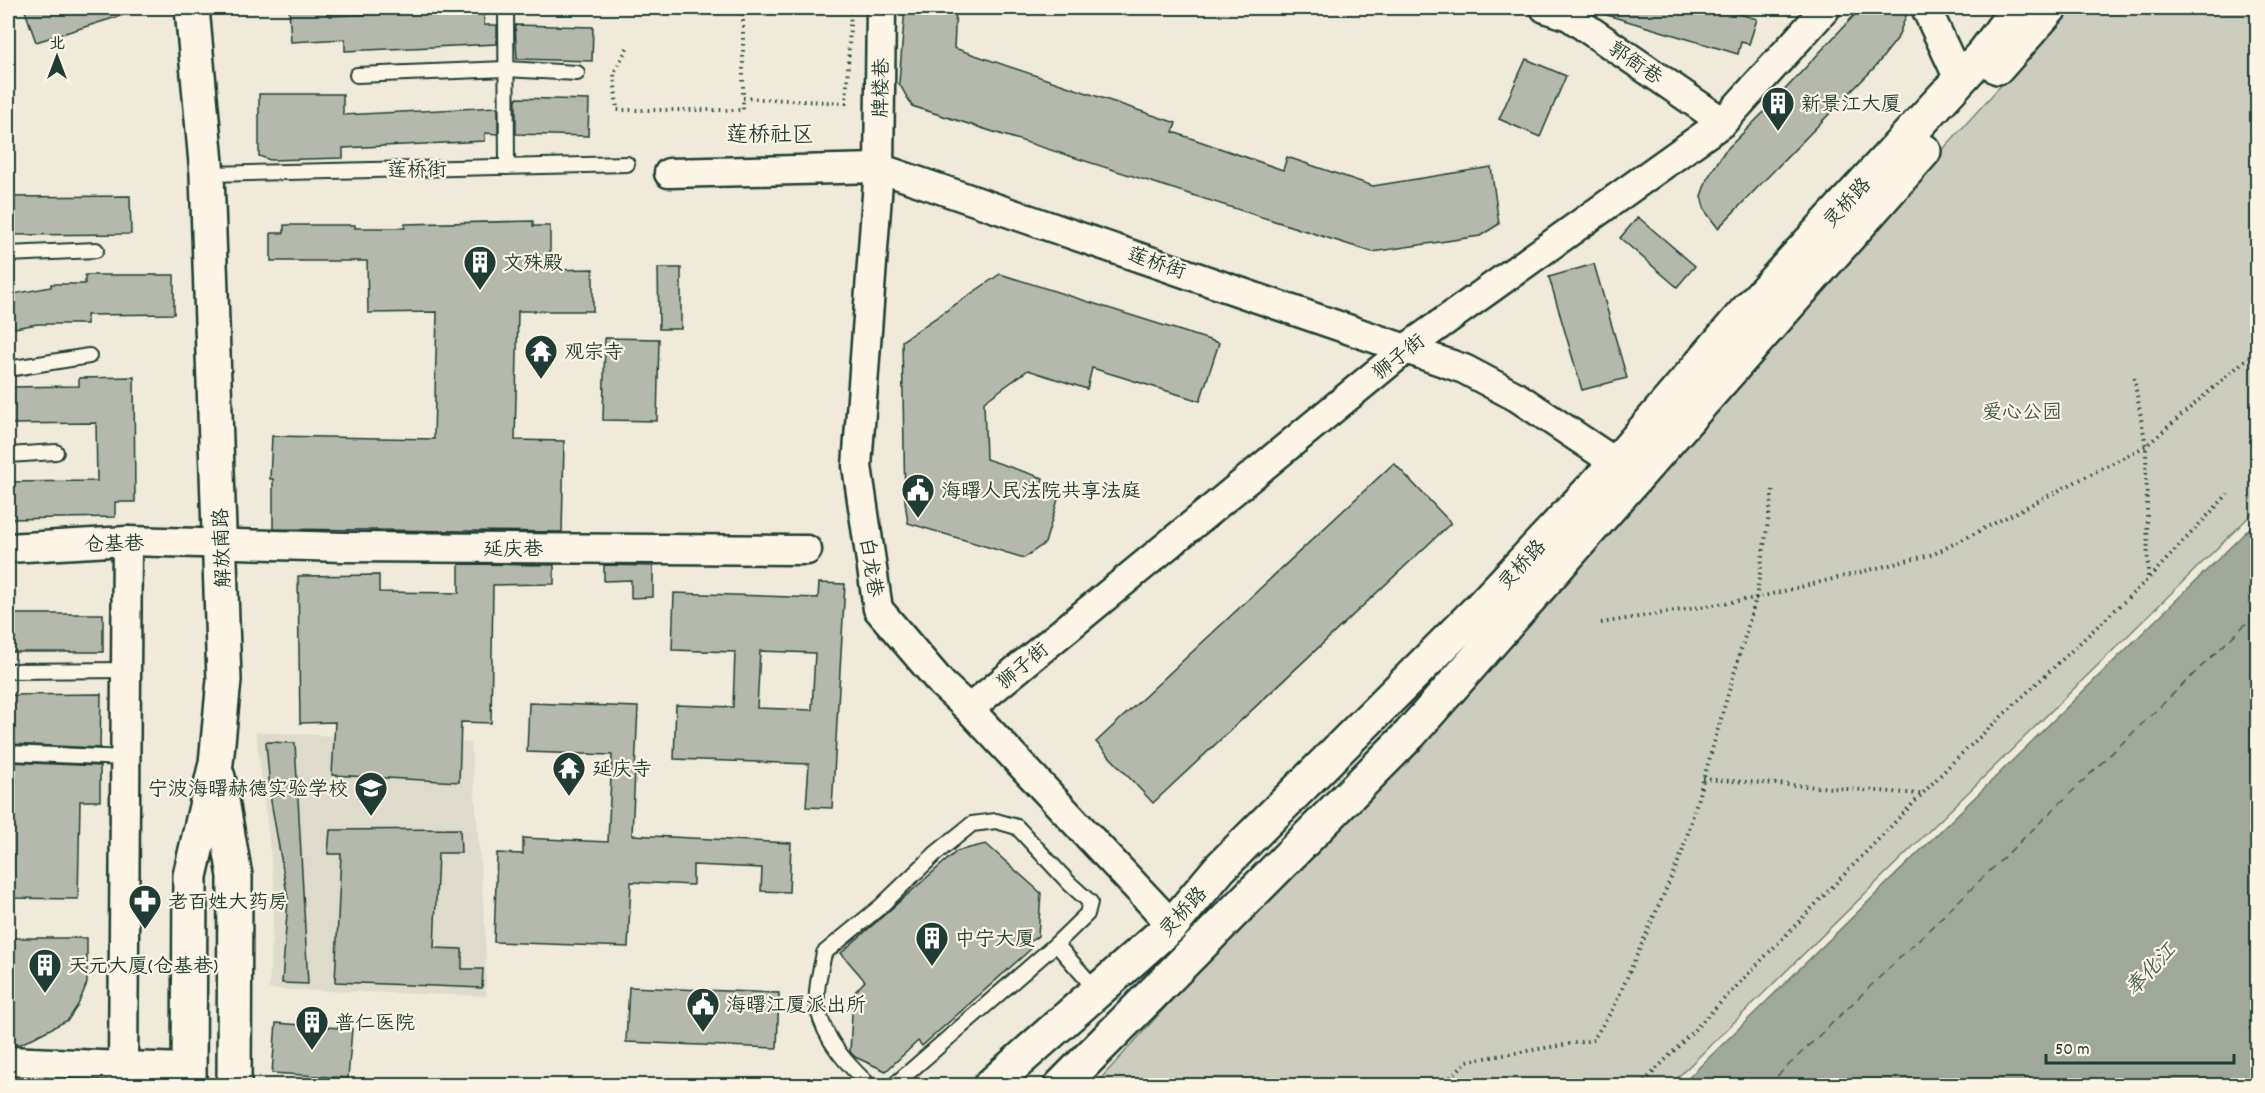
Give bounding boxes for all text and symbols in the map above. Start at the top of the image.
north arrow [27,27,87,87]
text: 北 [49,33,65,56]
street label: 郭衙巷 [1602,36,1668,93]
street label: 牌楼巷 [868,57,898,118]
building icon: 新景江大厦 [1760,85,1796,132]
place label: 新景江大厦 [1801,92,1901,120]
district label: 莲桥社区 [726,121,814,152]
street label: 莲桥街 [387,157,447,187]
street label: 灵桥路 [1817,172,1880,236]
street label: 莲桥街 [1123,242,1189,288]
building icon: 文殊殿 [462,244,498,291]
place label: 文殊殿 [503,251,563,279]
street label: 狮子街 [1368,329,1432,388]
temple icon: 观宗寺 [523,333,559,380]
place label: 观宗寺 [564,340,624,368]
park label: 爱心公园 [1982,400,2062,428]
public building icon: 海曙人民法院共享法庭 [900,472,936,519]
place label: 海曙人民法院共享法庭 [941,479,1141,507]
street label: 解放南路 [209,506,239,588]
street label: 仓基巷 [84,531,146,561]
street label: 灵桥路 [1492,534,1555,598]
street label: 白龙巷 [851,536,888,600]
street label: 延庆巷 [483,537,544,565]
street label: 狮子街 [992,637,1056,697]
temple icon: 延庆寺 [551,750,587,797]
place label: 延庆寺 [592,757,652,785]
school or university icon: 宁波海曙赫德实验学校 [353,770,389,817]
place label: 宁波海曙赫德实验学校 [148,777,348,805]
street label: 灵桥路 [1153,881,1216,945]
pharmacy icon: 老百姓大药房 [127,883,163,930]
place label: 老百姓大药房 [168,890,288,918]
building icon: 中宁大厦 [914,920,950,967]
place label: 中宁大厦 [955,927,1035,955]
water label: 奉化江 [2120,937,2185,1004]
building icon: 天元大厦(仓基巷) [27,947,63,994]
place label: 天元大厦(仓基巷) [68,954,218,982]
public building icon: 海曙江厦派出所 [685,986,721,1033]
place label: 海曙江厦派出所 [726,993,866,1021]
building icon: 普仁医院 [294,1004,330,1051]
place label: 普仁医院 [335,1011,415,1039]
scale bar [2046,1027,2234,1065]
text: 50 m [2055,1038,2090,1063]

